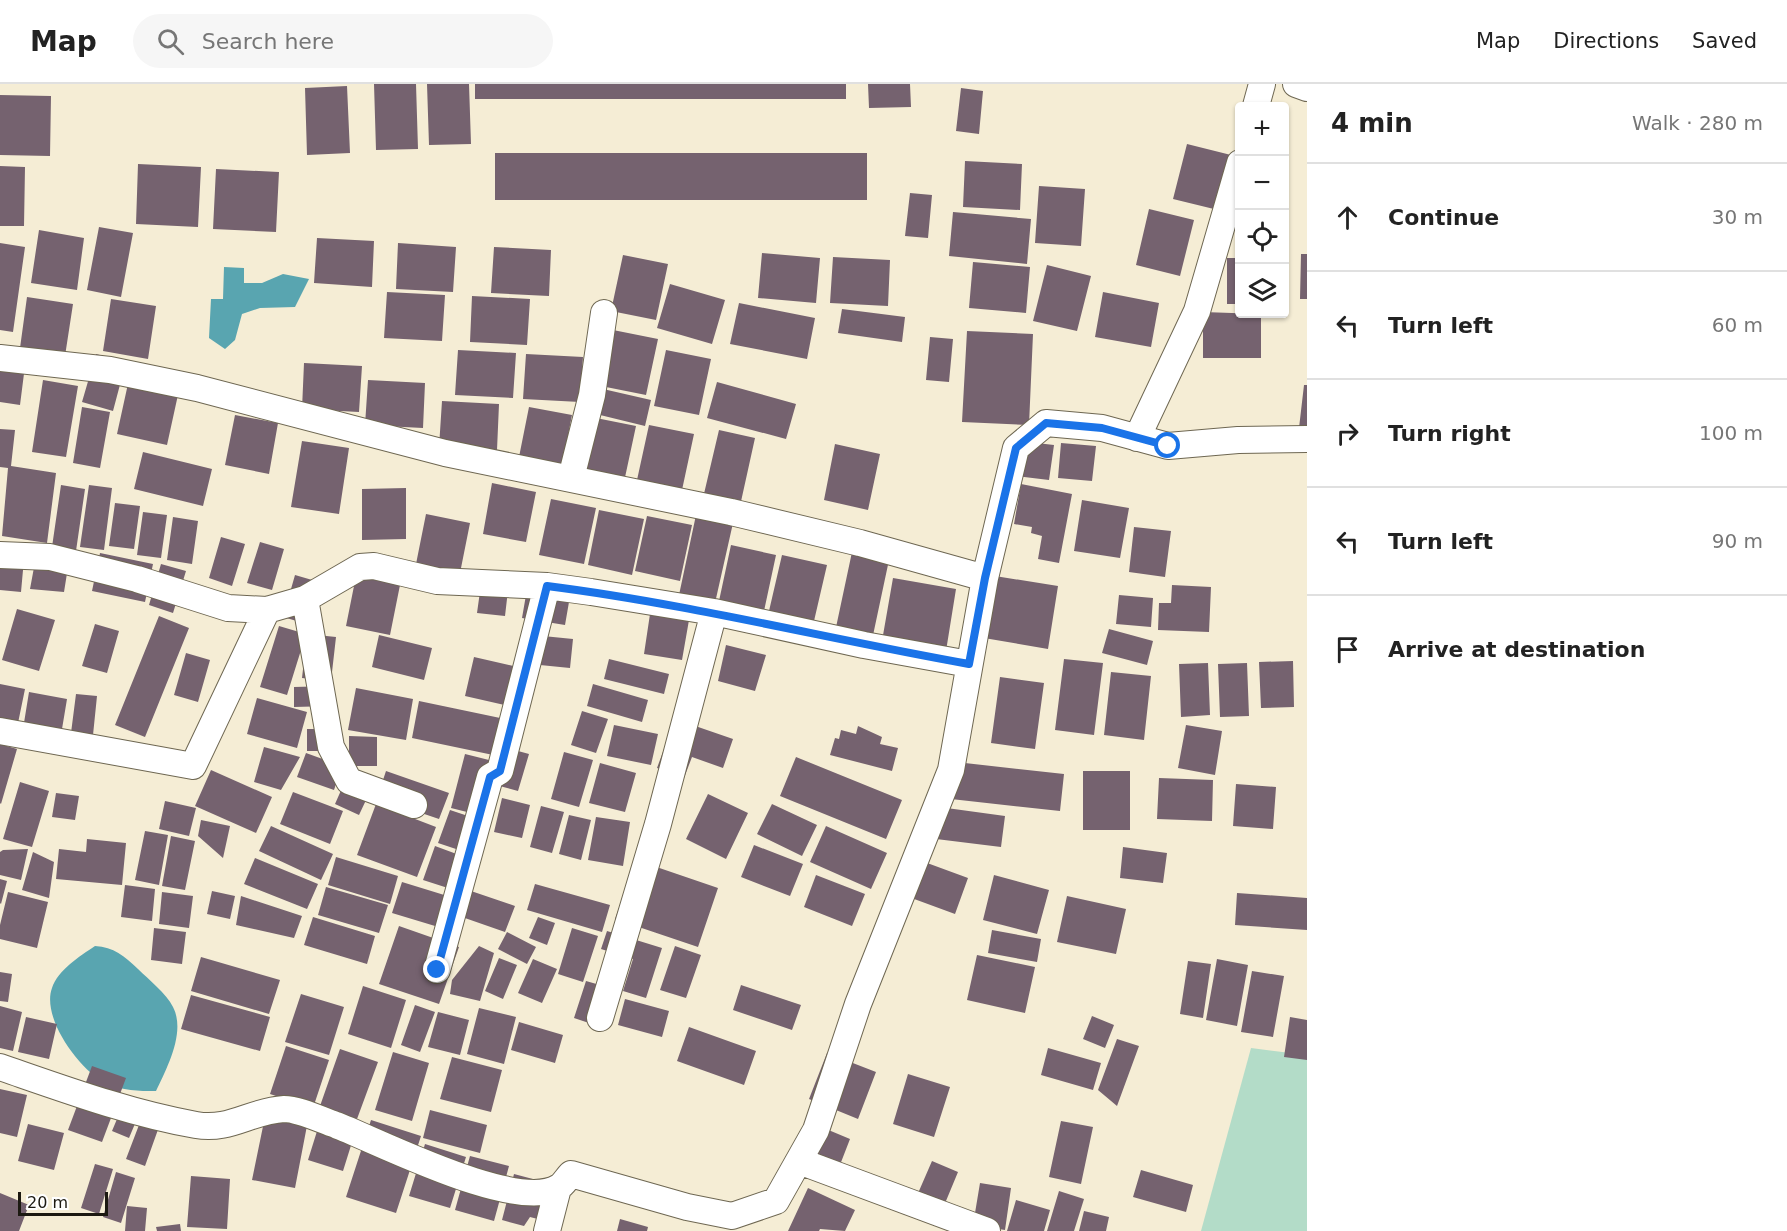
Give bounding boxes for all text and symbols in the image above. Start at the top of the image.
search box [133,14,553,68]
text: Map [30,25,97,58]
icon: search [154,25,187,58]
text: Search here [202,29,334,54]
text: Map [1476,29,1520,53]
text: Directions [1553,29,1659,53]
text: Saved [1692,29,1757,53]
map controls [1235,102,1289,318]
button: + [1235,102,1289,156]
text: 4 min [1331,108,1413,138]
text: Walk · 280 m [1632,111,1763,135]
button: − [1235,156,1289,210]
icon: ahead [1331,201,1364,234]
text: Continue [1388,205,1499,230]
text: 30 m [1712,205,1763,229]
button: locate [1235,210,1289,264]
button: layers [1235,264,1289,318]
icon: left [1331,309,1364,342]
text: Turn left [1388,313,1493,338]
text: 60 m [1712,313,1763,337]
icon: right [1331,417,1364,450]
text: Turn right [1388,421,1511,446]
text: 100 m [1699,421,1763,445]
route start [1154,432,1180,458]
icon: left [1331,525,1364,558]
text: Turn left [1388,529,1493,554]
text: 90 m [1712,529,1763,553]
icon: arrive [1331,633,1364,666]
text: Arrive at destination [1388,637,1645,662]
route end [423,956,449,982]
scale bar [18,1189,108,1216]
text: 20 m [27,1193,68,1212]

